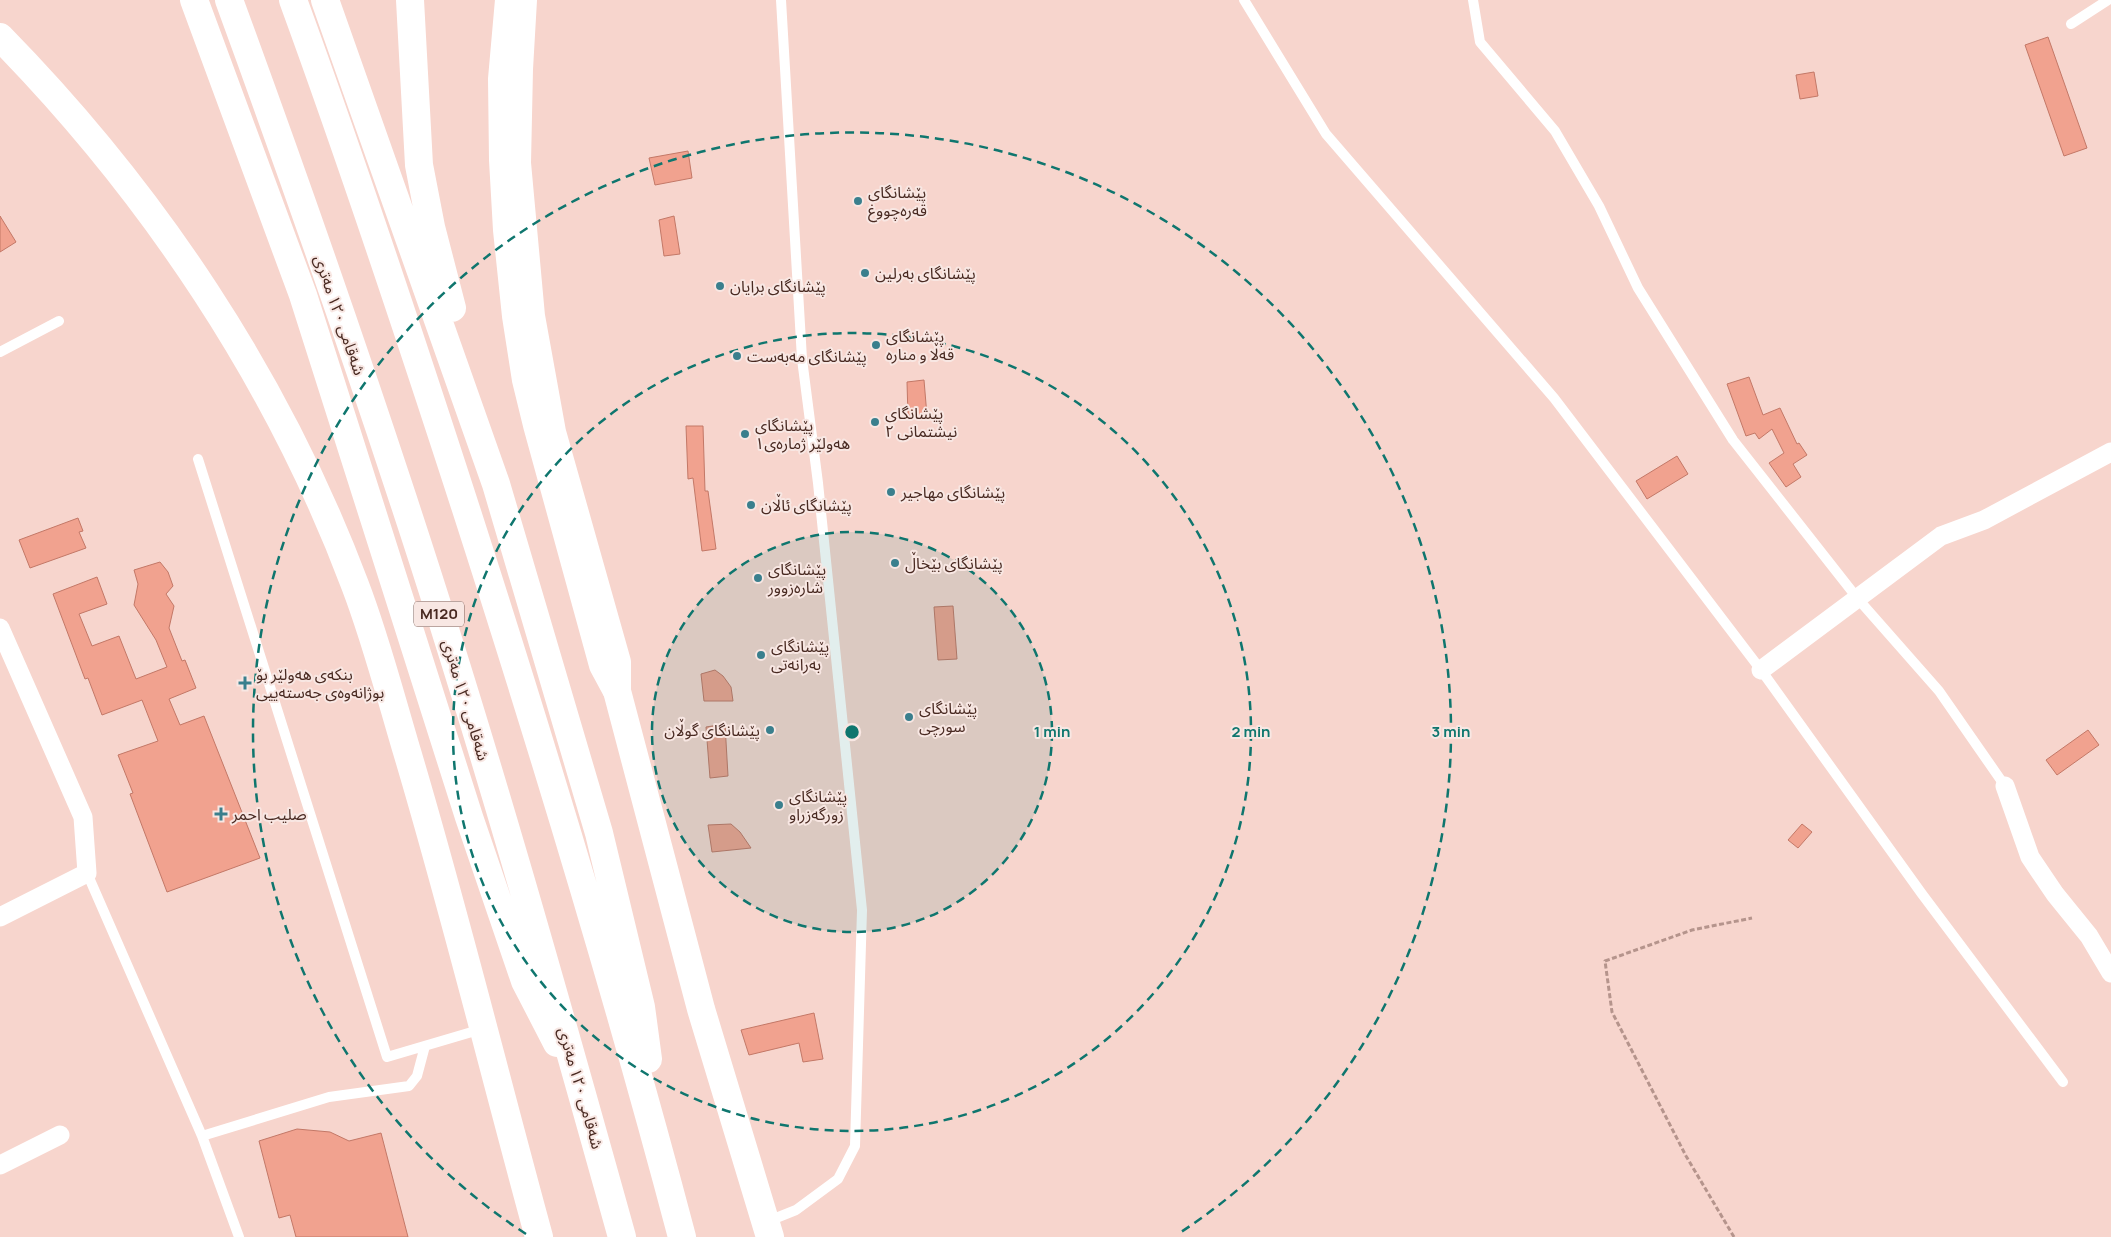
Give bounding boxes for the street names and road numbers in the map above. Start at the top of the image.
street label: شەقامی ١٢٠ مەتری [309,252,371,378]
road number: M120 [414,602,464,626]
street label: شەقامی ١٢٠ مەتری [437,637,495,763]
street label: شەقامی ١٢٠ مەتری [553,1025,609,1151]

